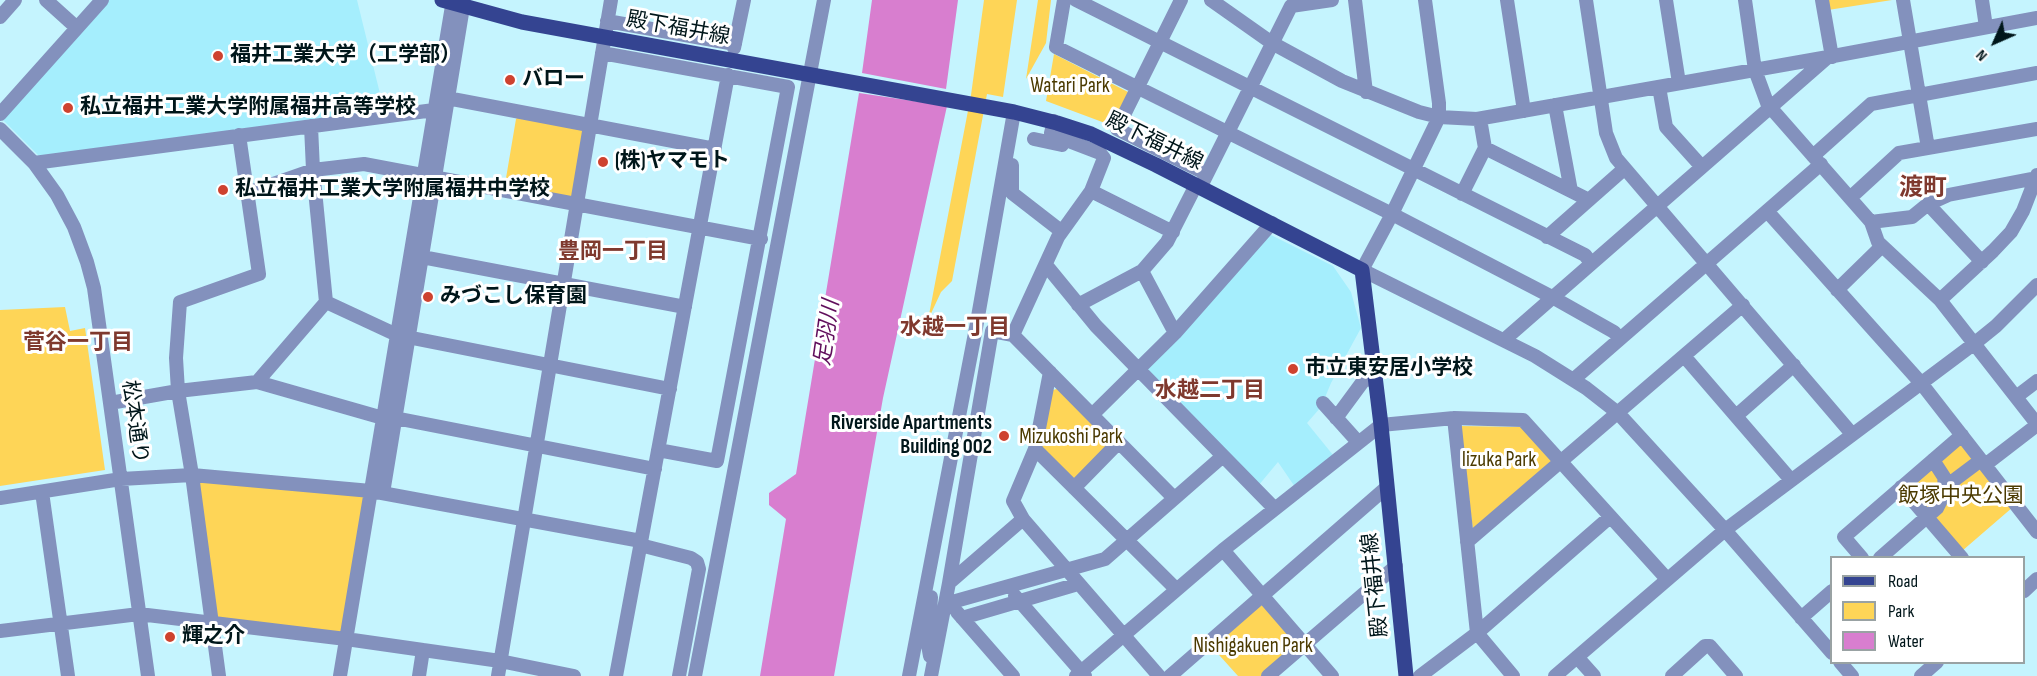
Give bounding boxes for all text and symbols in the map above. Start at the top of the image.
street label: 殿下福井線 [624,7,732,51]
north arrow [1965,12,2025,72]
place label: 福井工業大学（工学部） [230,43,461,69]
text: N [1972,45,1992,65]
marker: 福井工業大学（工学部） [211,49,225,63]
place label: バロー [522,67,585,93]
marker: バロー [503,73,517,87]
park label: Watari Park [1030,74,1110,100]
place label: 私立福井工業大学附属福井高等学校 [80,95,416,121]
marker: 私立福井工業大学附属福井高等学校 [61,101,75,115]
street label: 殿下福井線 [1101,108,1207,176]
place label: (株)ヤマモト [615,149,730,175]
marker: (株)ヤマモト [596,155,610,169]
district label: 渡町 [1899,175,1947,203]
place label: 私立福井工業大学附属福井中学校 [235,177,550,203]
marker: 私立福井工業大学附属福井中学校 [216,183,230,197]
district label: 豊岡一丁目 [558,239,668,265]
place label: みづこし保育園 [440,284,587,310]
marker: みづこし保育園 [421,290,435,304]
water label: 足羽川 [810,298,846,368]
district label: 水越一丁目 [900,315,1010,341]
district label: 菅谷一丁目 [23,330,133,356]
place label: 市立東安居小学校 [1305,356,1473,382]
marker: 市立東安居小学校 [1286,362,1300,376]
district label: 水越二丁目 [1155,378,1265,404]
street label: 松本通り [116,379,152,465]
place label: Riverside Apartments Building 002 [831,411,992,461]
park label: Mizukoshi Park [1019,425,1123,451]
marker: Riverside Apartments Building 002 [997,429,1011,443]
park label: Iizuka Park [1462,448,1536,474]
park label: 飯塚中央公園 [1898,484,2024,510]
street label: 殿下福井線 [1358,531,1394,639]
legend [1830,556,2025,664]
text: Road [1888,571,1918,592]
text: Park [1888,601,1914,622]
place label: 輝之介 [182,624,245,650]
marker: 輝之介 [163,630,177,644]
text: Water [1888,631,1924,652]
park label: Nishigakuen Park [1193,634,1313,660]

